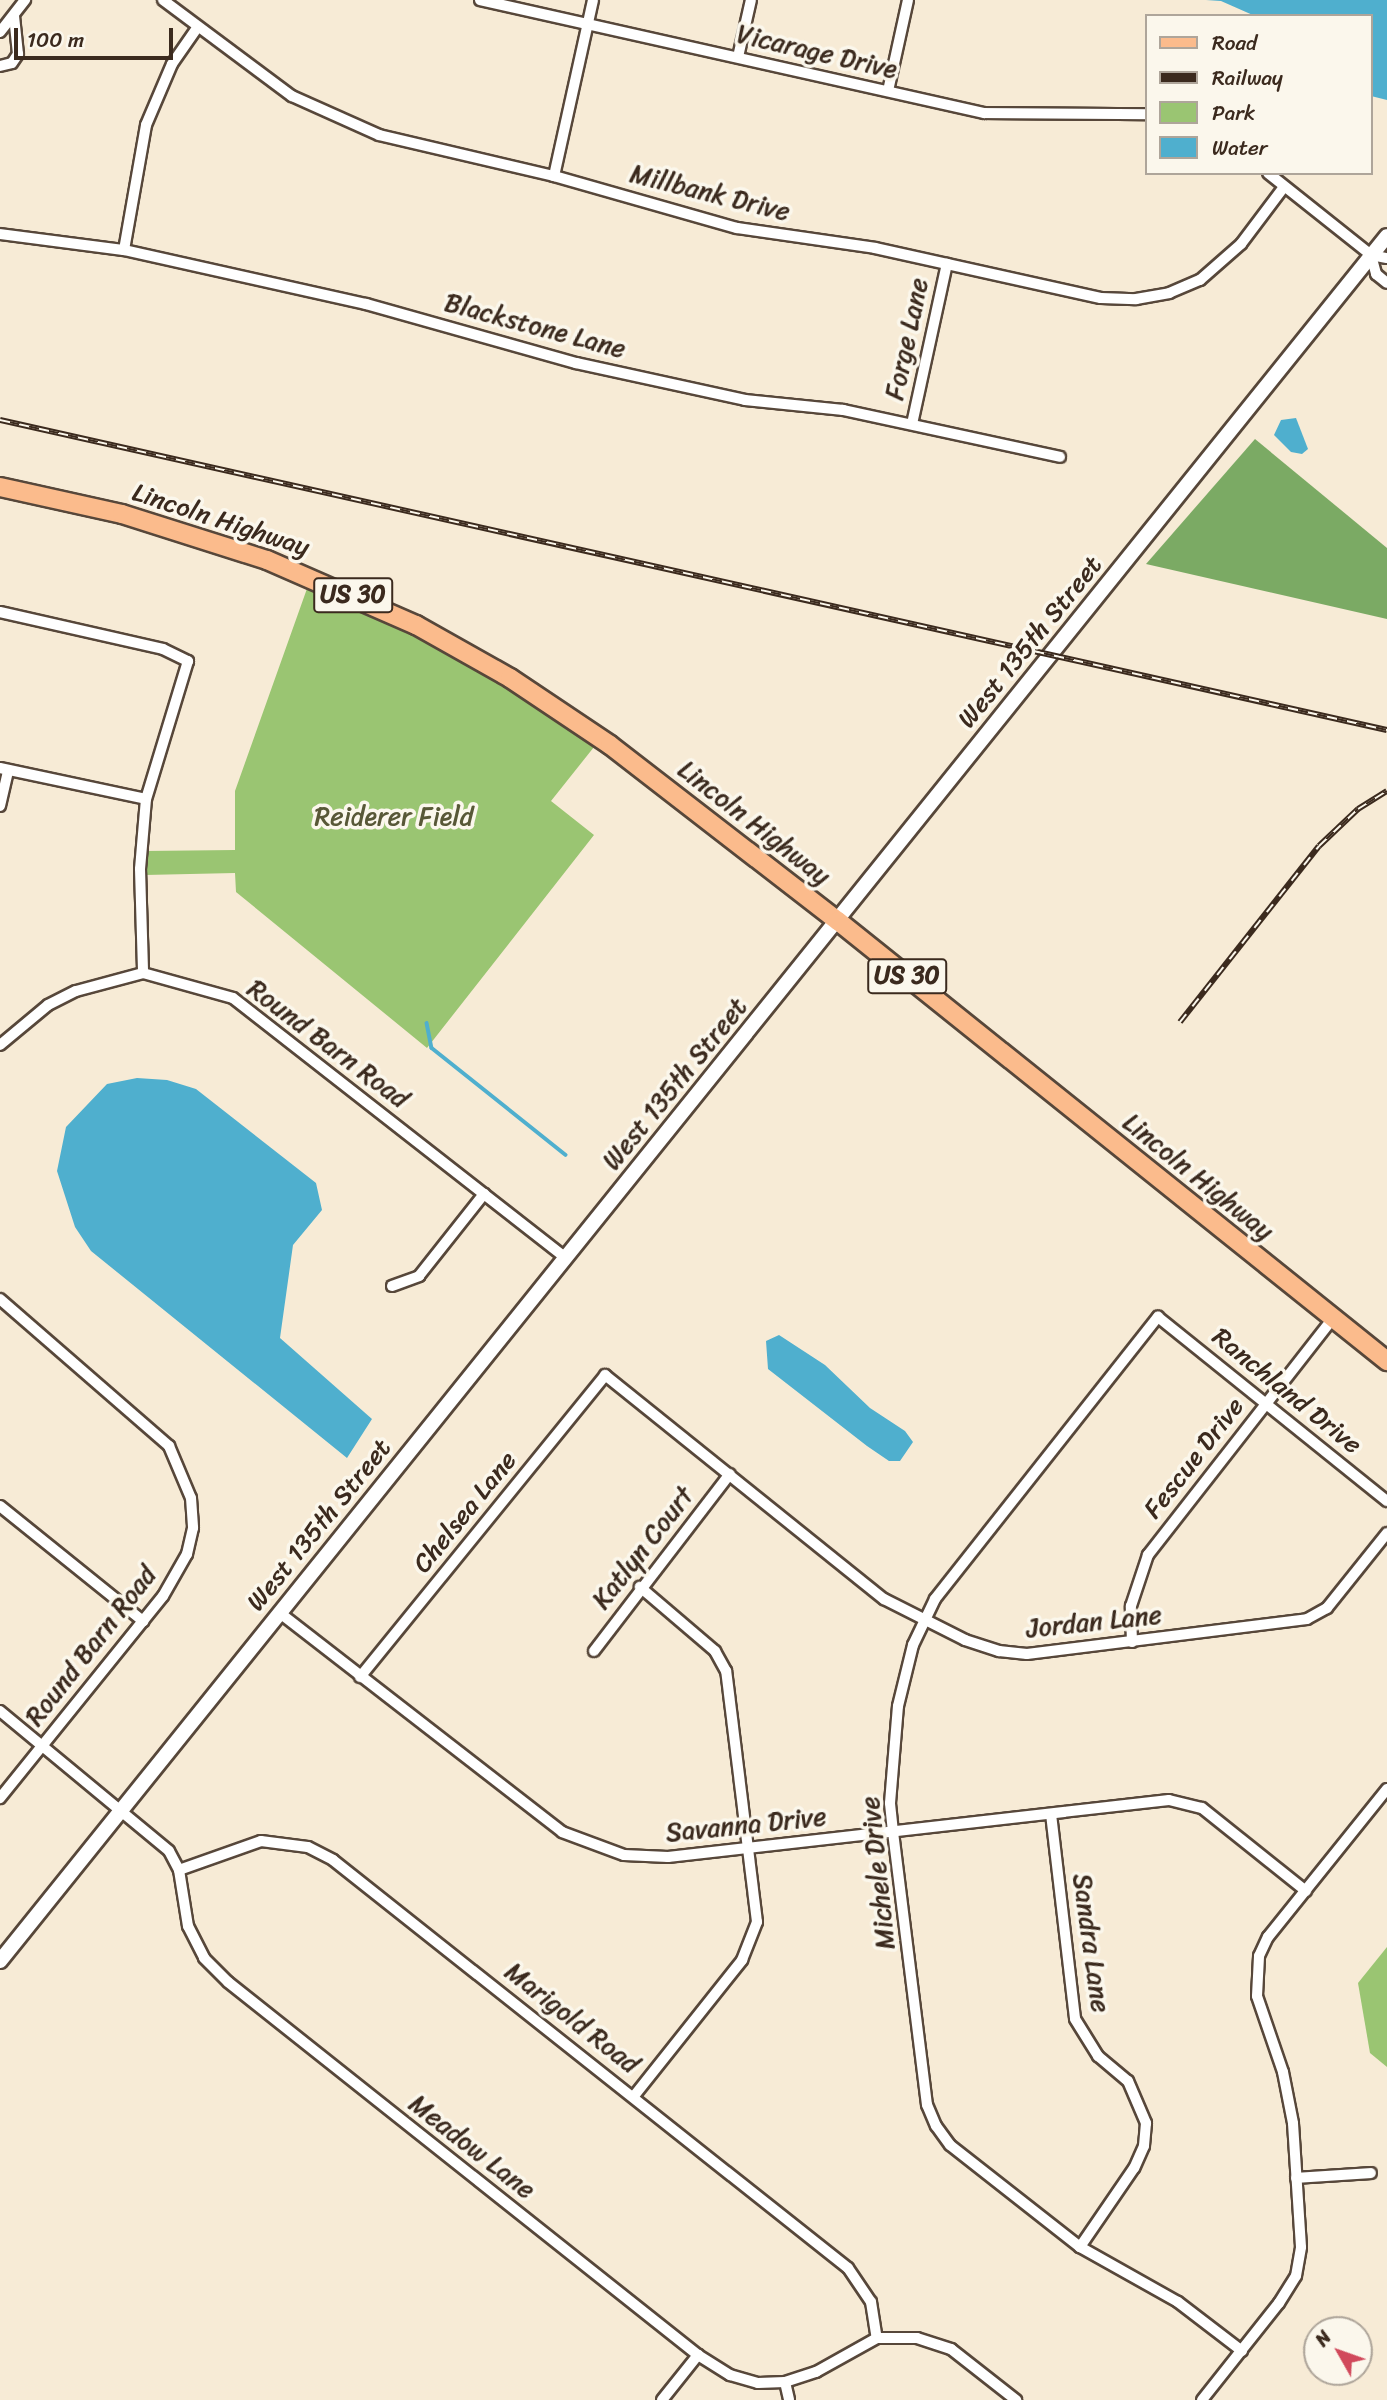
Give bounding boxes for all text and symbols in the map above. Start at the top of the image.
scale bar [18,14,177,58]
legend [1146,14,1373,175]
street label: Vicarage Drive [733,18,901,86]
text: 100 m [27,21,84,59]
text: Road [1212,24,1257,62]
text: Railway [1212,59,1283,97]
text: Park [1212,94,1255,132]
text: Water [1212,129,1267,167]
street label: Millbank Drive [627,158,793,228]
street label: Forge Lane [879,275,935,403]
street label: Blackstone Lane [441,287,629,365]
street label: Lincoln Highway [128,477,314,563]
street label: West 135th Street [951,550,1109,734]
road number: US 30 [313,574,393,616]
street label: Lincoln Highway [672,754,836,892]
park label: Reiderer Field [314,801,474,833]
road number: US 30 [867,956,947,996]
street label: Round Barn Road [241,973,415,1115]
street label: West 135th Street [596,992,754,1176]
street label: Lincoln Highway [1117,1107,1279,1247]
street label: Ranchland Drive [1206,1321,1368,1461]
street label: Fescue Drive [1137,1391,1251,1525]
street label: West 135th Street [240,1433,398,1617]
street label: Chelsea Lane [407,1445,523,1579]
street label: Katlyn Court [585,1480,701,1616]
street label: Round Barn Road [19,1560,163,1732]
street label: Jordan Lane [1025,1599,1163,1645]
street label: Michele Drive [854,1795,902,1951]
street label: Savanna Drive [664,1801,828,1849]
street label: Sandra Lane [1066,1872,1116,2014]
street label: Marigold Road [499,1956,645,2080]
street label: Meadow Lane [403,2088,541,2206]
north arrow [1303,2316,1373,2386]
text: N [1306,2323,1340,2354]

